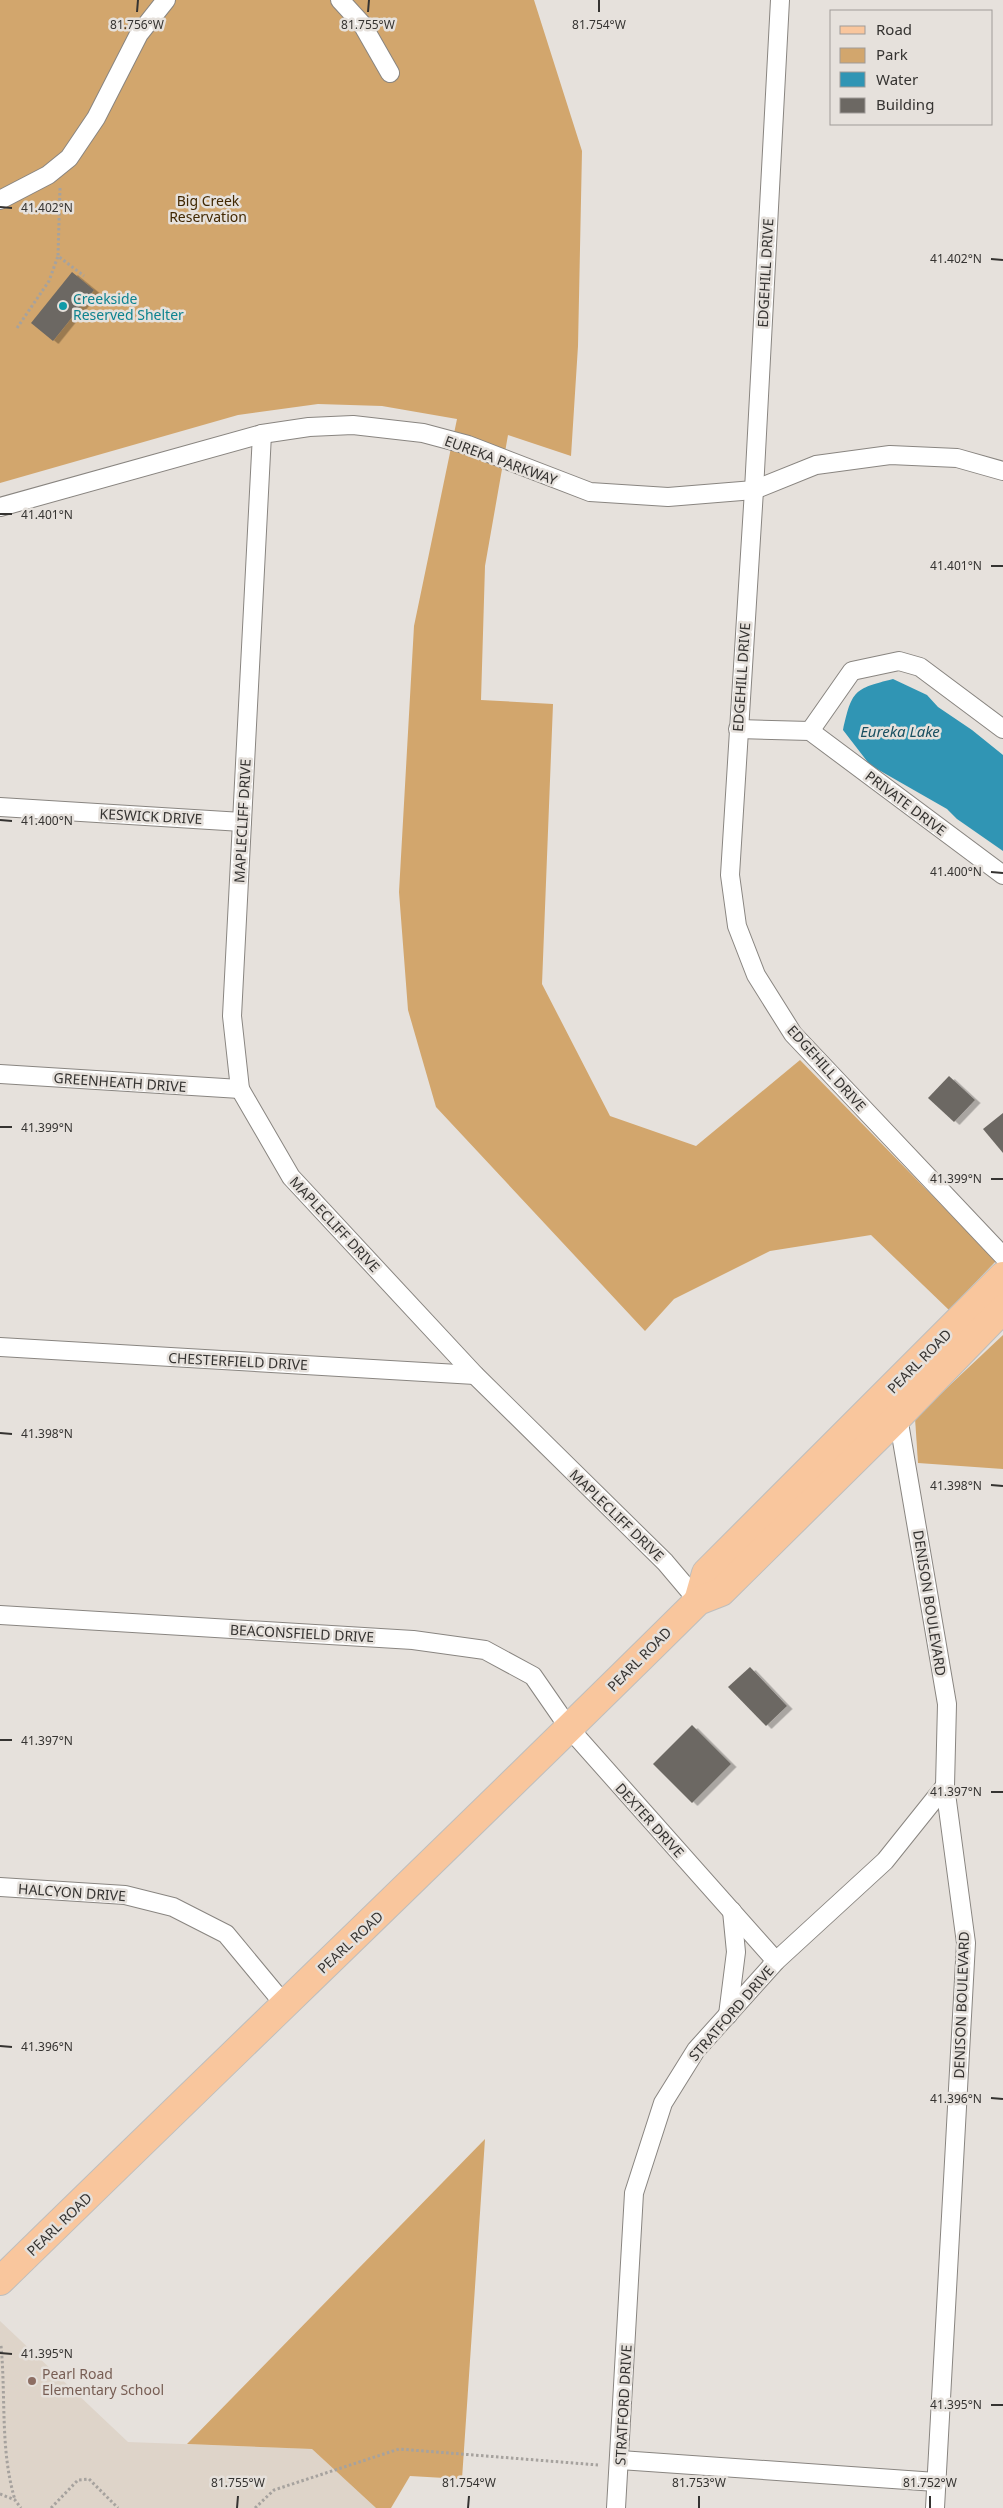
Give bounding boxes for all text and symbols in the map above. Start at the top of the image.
legend [830,10,993,125]
text: 81.756°W [110,16,164,33]
text: 81.755°W [341,16,395,33]
text: 81.754°W [572,16,626,33]
text: Road [876,19,912,39]
text: Park [876,44,908,64]
text: Water [876,69,918,89]
text: Building [876,94,934,114]
park label: Big Creek Reservation [169,191,247,226]
text: 41.402°N [21,199,73,216]
street label: EDGEHILL DRIVE [753,218,777,328]
text: 41.402°N [930,250,982,267]
place label: Creekside Reserved Shelter [73,289,184,324]
marker: Creekside Reserved Shelter [57,300,69,312]
street label: EUREKA PARKWAY [442,431,560,489]
text: 41.401°N [21,506,73,523]
text: 41.401°N [930,557,982,574]
street label: EDGEHILL DRIVE [728,622,754,732]
water label: Eureka Lake [860,721,940,741]
street label: MAPLECLIFF DRIVE [229,758,255,884]
street label: PRIVATE DRIVE [862,766,950,840]
street label: KESWICK DRIVE [99,804,203,828]
text: 41.400°N [21,812,73,829]
text: 41.400°N [930,863,982,880]
street label: EDGEHILL DRIVE [783,1021,871,1115]
street label: GREENHEATH DRIVE [53,1068,187,1096]
text: 41.399°N [21,1119,73,1136]
text: 41.399°N [930,1170,982,1187]
street label: MAPLECLIFF DRIVE [286,1172,384,1276]
street label: PEARL ROAD [883,1325,955,1397]
street label: CHESTERFIELD DRIVE [168,1348,308,1374]
text: 41.398°N [21,1425,73,1442]
street label: MAPLECLIFF DRIVE [566,1465,668,1565]
text: 41.398°N [930,1477,982,1494]
street label: DENISON BOULEVARD [909,1529,951,1677]
street label: BEACONSFIELD DRIVE [229,1620,375,1646]
street label: PEARL ROAD [603,1623,675,1695]
text: 41.397°N [21,1732,73,1749]
street label: DEXTER DRIVE [611,1779,689,1861]
text: 41.397°N [930,1783,982,1800]
street label: HALCYON DRIVE [17,1879,127,1905]
street label: PEARL ROAD [313,1907,387,1977]
street label: DENISON BOULEVARD [949,1931,973,2079]
street label: STRATFORD DRIVE [684,1961,778,2065]
text: 41.396°N [21,2038,73,2055]
text: 41.396°N [930,2090,982,2107]
street label: PEARL ROAD [22,2188,96,2260]
street label: STRATFORD DRIVE [610,2344,636,2466]
text: 41.395°N [21,2345,73,2362]
place label: Pearl Road Elementary School [42,2364,164,2399]
marker: Pearl Road Elementary School [26,2375,38,2387]
text: 41.395°N [930,2396,982,2413]
text: 81.755°W [211,2474,265,2491]
text: 81.754°W [442,2474,496,2491]
text: 81.753°W [672,2474,726,2491]
text: 81.752°W [903,2474,957,2491]

